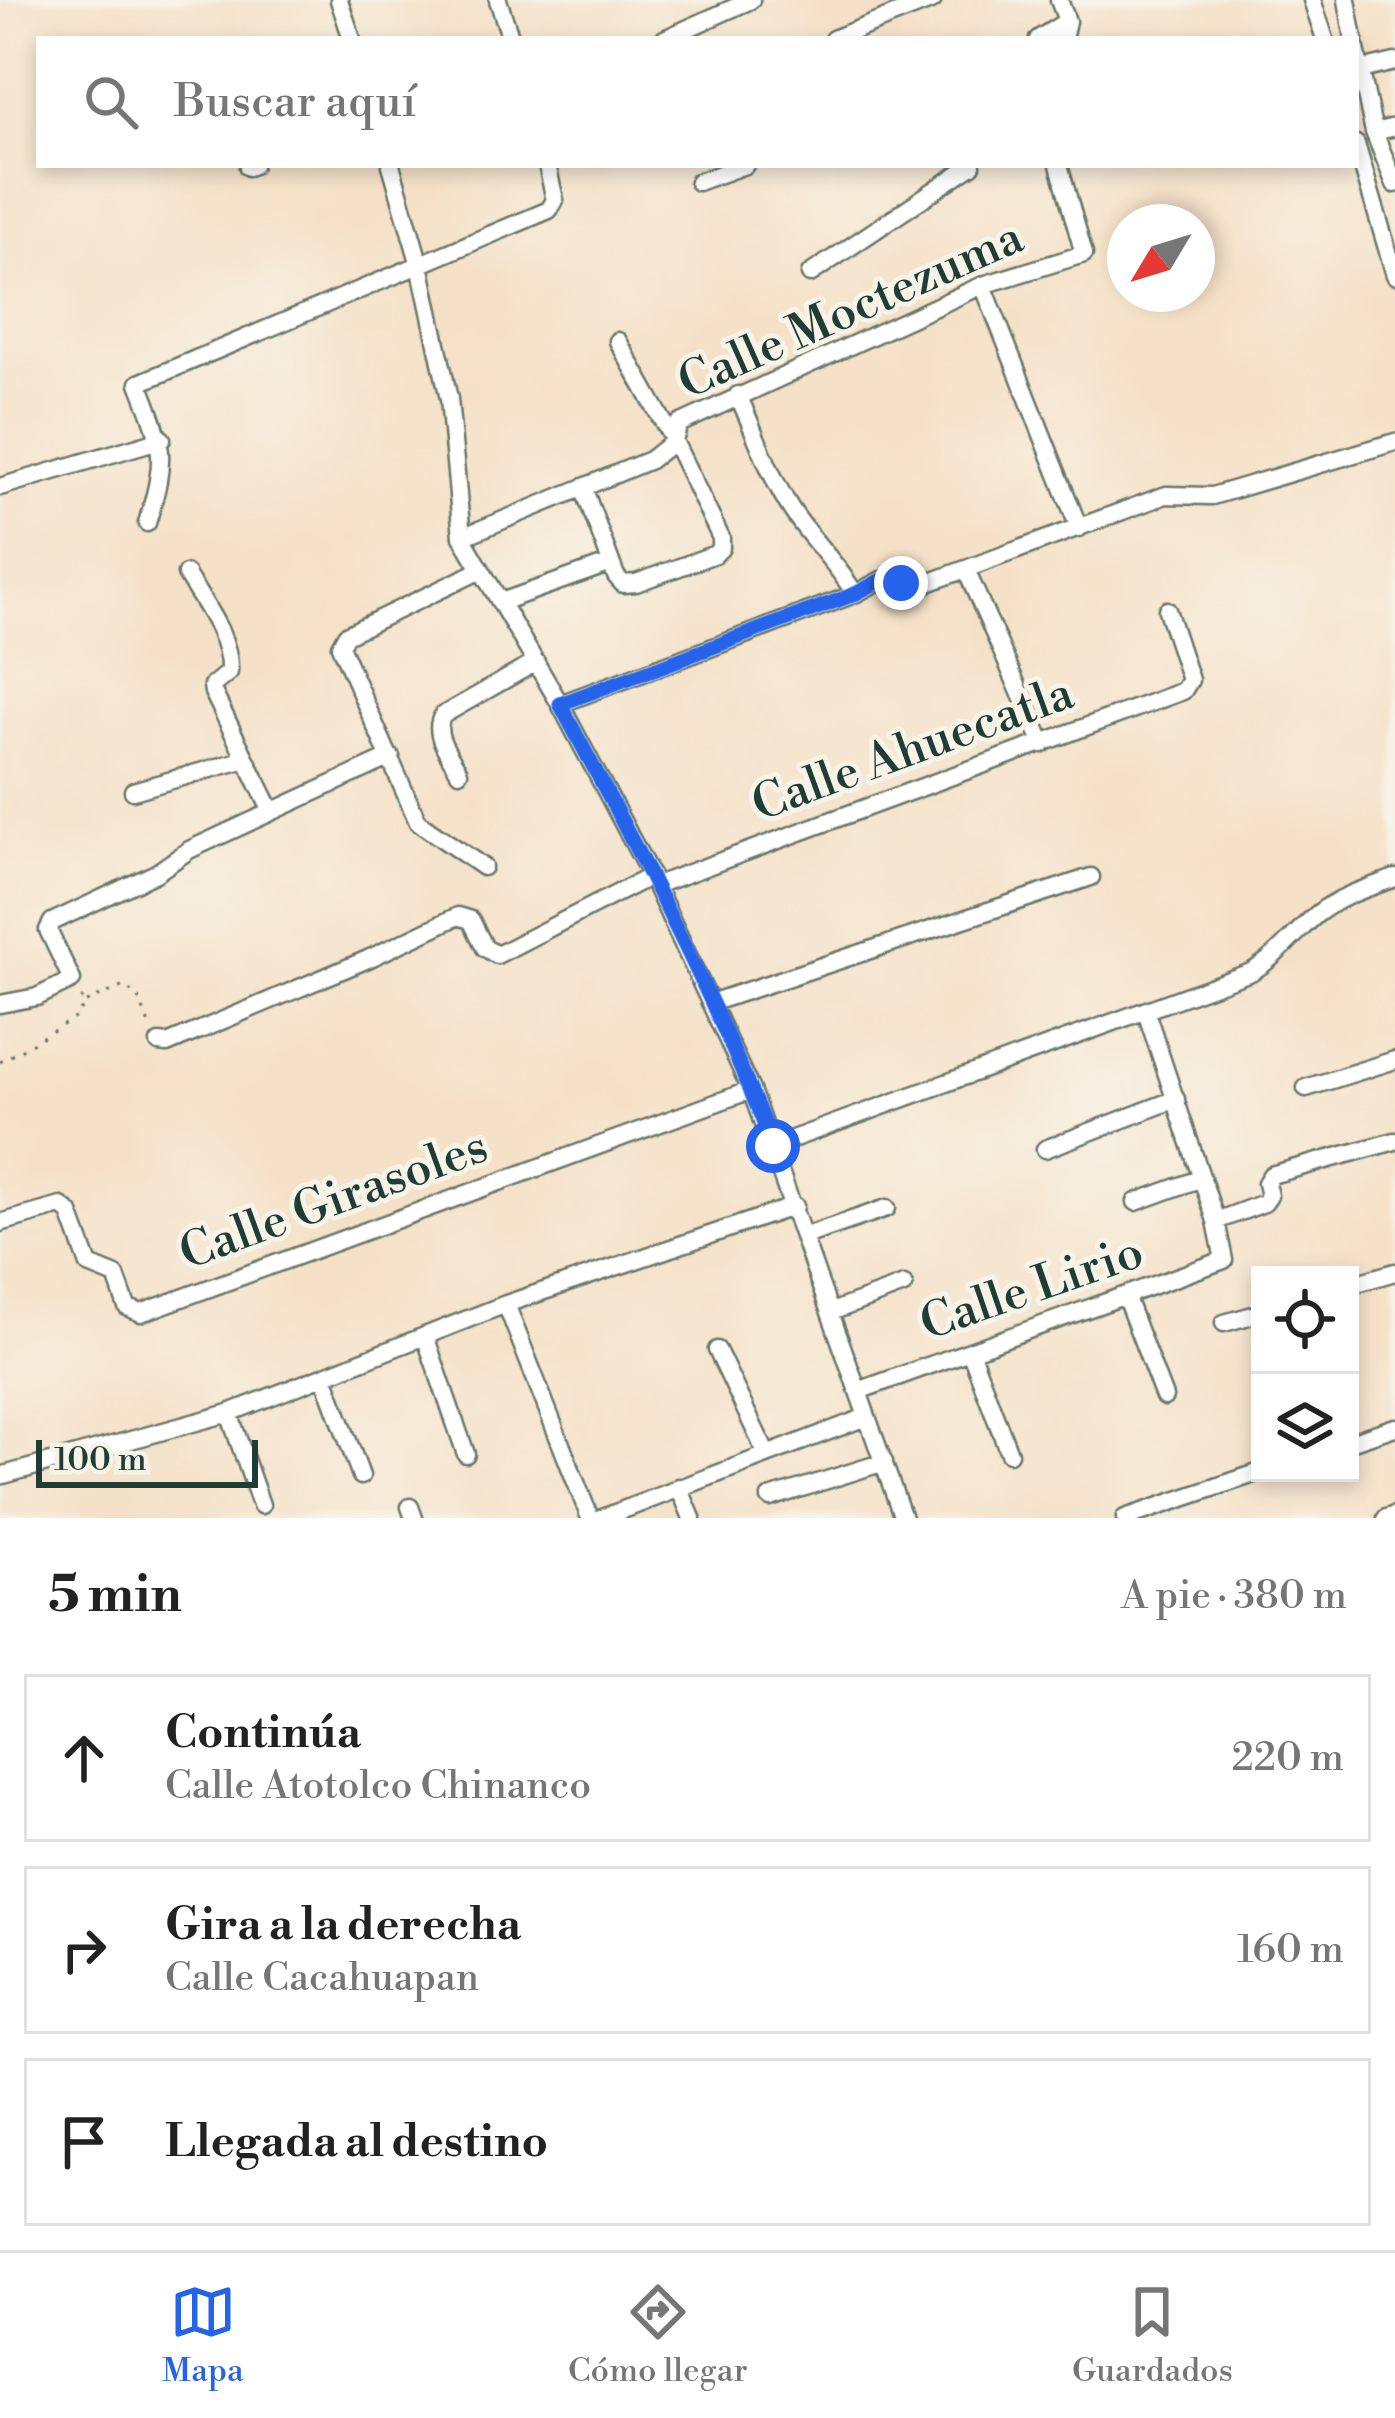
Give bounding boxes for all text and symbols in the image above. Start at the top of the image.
search box [36,36,1359,168]
icon: search [78,69,144,135]
text: Buscar aquí [174,74,416,131]
north arrow [1107,204,1215,312]
street label: Calle Moctezuma [669,208,1033,414]
route end [874,556,928,610]
street label: Calle Ahuecatla [744,664,1083,836]
street label: Calle Girasoles [172,1118,496,1284]
route start [746,1119,800,1173]
street label: Calle Lirio [913,1223,1151,1355]
map controls [1251,1266,1359,1482]
button: locate [1251,1266,1359,1374]
button: layers [1251,1374,1359,1482]
scale bar [36,1434,258,1487]
text: 100 m [54,1440,147,1481]
text: 5 min [48,1564,182,1628]
text: A pie · 380 m [1121,1572,1347,1621]
text: Continúa [165,1705,361,1762]
icon: ahead [51,1725,117,1791]
text: 220 m [1231,1734,1344,1783]
text: Calle Atotolco Chinanco [165,1762,591,1811]
text: Gira a la derecha [165,1897,521,1954]
icon: right [51,1917,117,1983]
text: 160 m [1237,1926,1344,1975]
text: Calle Cacahuapan [165,1954,479,2003]
icon: arrive [51,2109,117,2175]
text: Llegada al destino [165,2114,548,2171]
tab: Mapa [162,2279,244,2392]
tab: Cómo llegar [568,2279,748,2392]
tab: Guardados [1072,2279,1233,2392]

